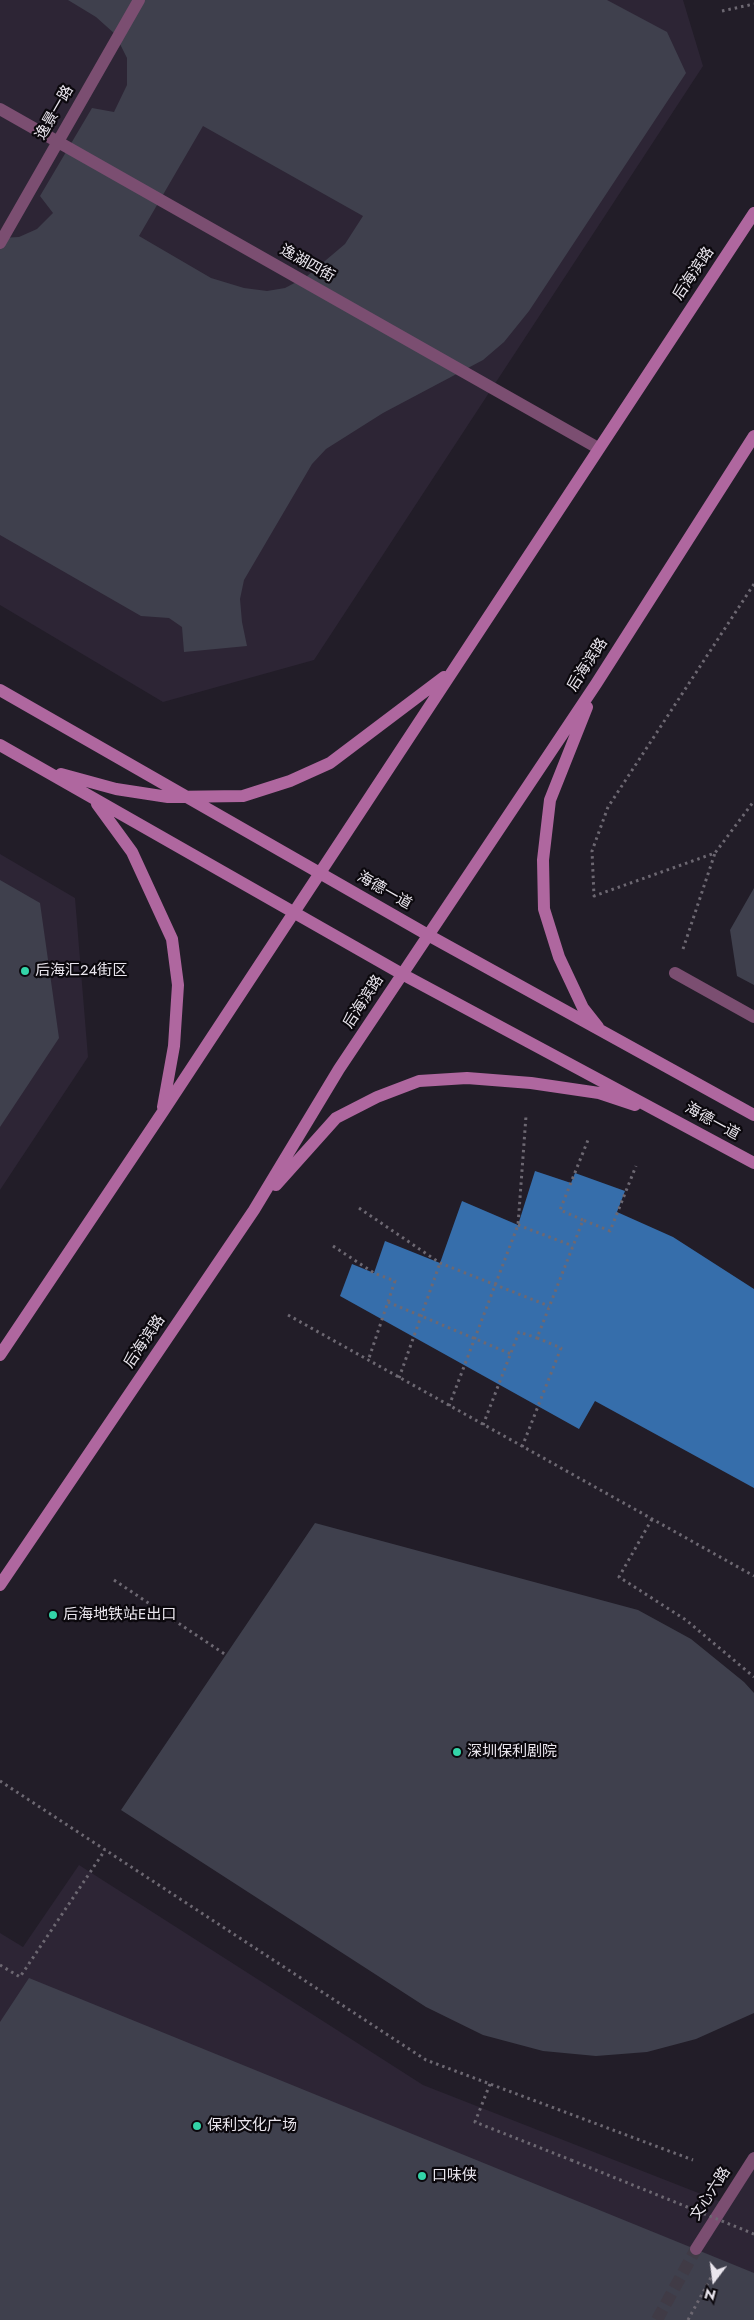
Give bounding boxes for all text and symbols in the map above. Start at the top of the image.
street label: 逸景一路 [32,83,78,143]
street label: 逸湖四街 [276,242,338,286]
street label: 后海滨路 [670,244,718,304]
street label: 后海滨路 [564,635,612,695]
street label: 海德一道 [354,868,414,914]
place label: 后海汇24街区 [35,962,127,980]
marker: 后海汇24街区 [19,965,31,977]
street label: 后海滨路 [340,972,388,1032]
street label: 海德一道 [681,1100,743,1144]
street label: 后海滨路 [121,1312,169,1372]
place label: 后海地铁站E出口 [63,1606,176,1624]
marker: 后海地铁站E出口 [47,1609,59,1621]
place label: 深圳保利剧院 [467,1743,557,1761]
marker: 深圳保利剧院 [451,1746,463,1758]
place label: 保利文化广场 [207,2117,297,2135]
marker: 保利文化广场 [191,2120,203,2132]
street label: 文心六路 [687,2164,735,2224]
place label: 口味侠 [432,2167,477,2185]
marker: 口味侠 [416,2170,428,2182]
north arrow [689,2255,739,2305]
text: N [702,2283,718,2306]

